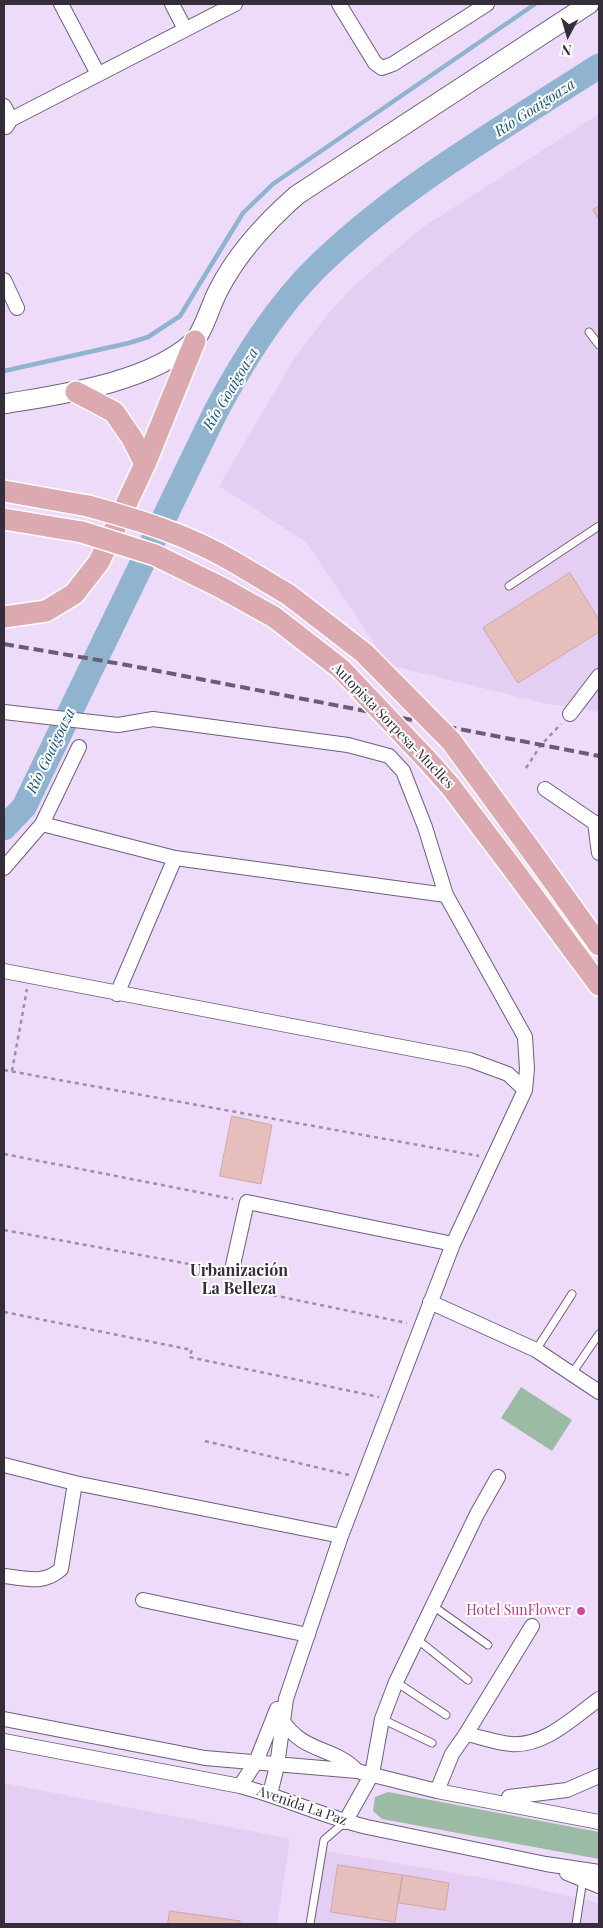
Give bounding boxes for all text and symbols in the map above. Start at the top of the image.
north arrow [543,10,593,60]
text: N [560,40,572,60]
water label: Río Goaigoaza [491,75,579,141]
water label: Río Goaigoaza [200,345,262,433]
street label: Autopista Sorpesa-Muelles [329,660,457,792]
water label: Río Goaigoaza [23,706,79,796]
district label: Urbanización La Belleza [190,1261,288,1299]
place label: Hotel SunFlower [466,1603,571,1619]
marker: Hotel SunFlower [575,1605,587,1617]
street label: Avenida La Paz [255,1783,349,1829]

